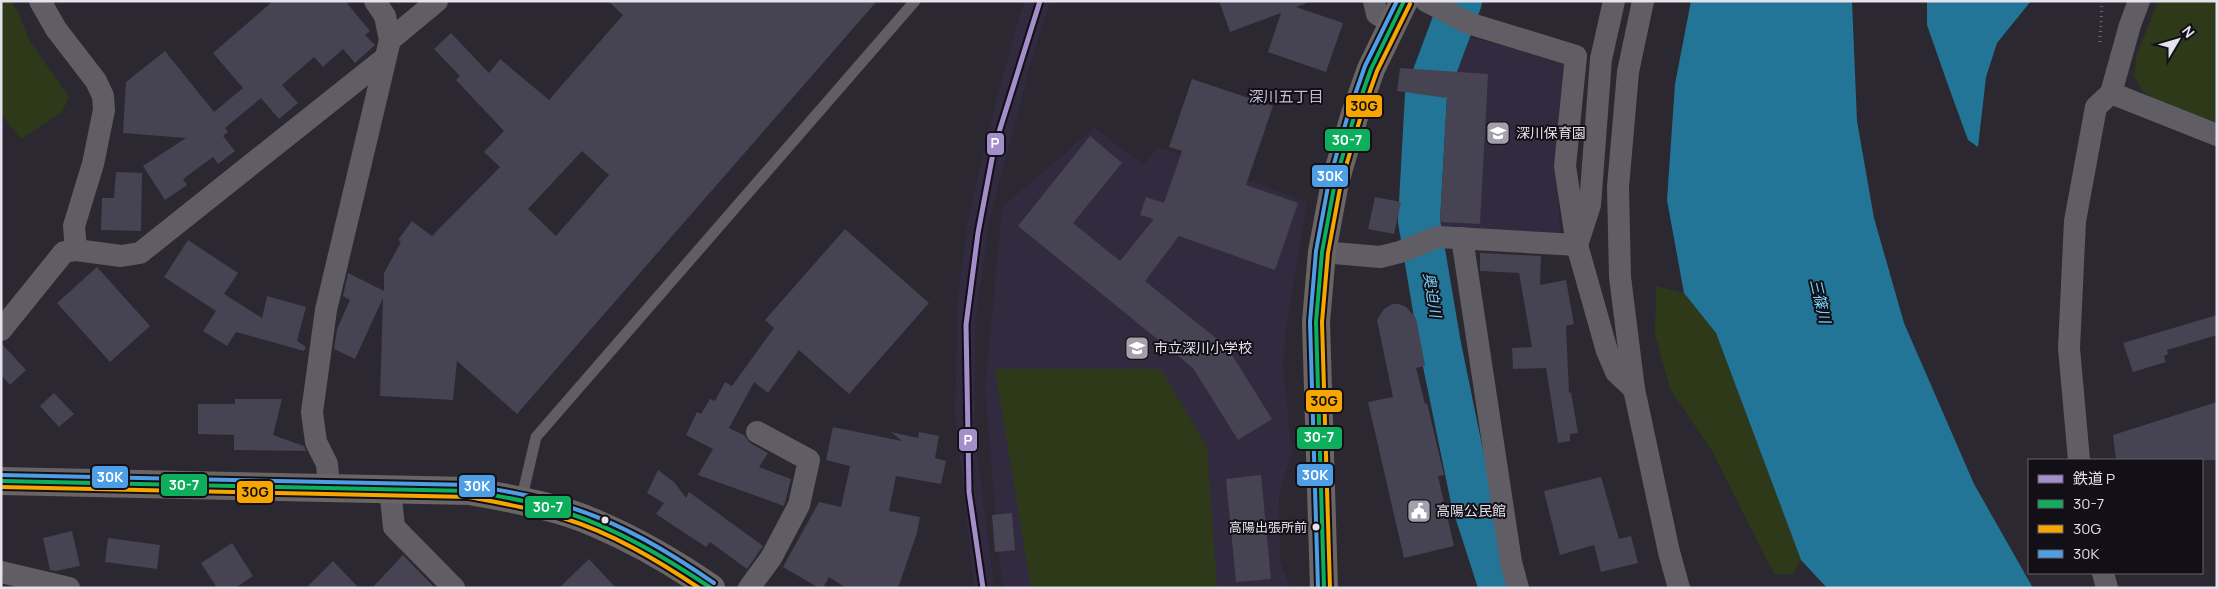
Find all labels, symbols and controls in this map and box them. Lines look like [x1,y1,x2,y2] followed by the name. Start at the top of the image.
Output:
[2153,15,2203,65] north arrow
[2178,22,2199,42] text: N
[1248,86,1324,107] district label: 深川五丁目
[1345,94,1383,118] line badge: 30G
[1350,96,1378,115] text: 30G
[1485,120,1511,146] school or university icon: 深川保育園
[1516,123,1586,142] place label: 深川保育園
[1324,128,1371,152] line badge: 30-7
[1332,130,1362,149] text: 30-7
[986,132,1005,156] line badge: P
[991,133,1000,152] text: P
[1311,164,1349,188] line badge: 30K
[1317,166,1344,185] text: 30K
[1419,271,1447,321] water label: 奥迫川
[1805,277,1836,327] water label: 三篠川
[1124,335,1150,361] school or university icon: 市立深川小学校
[1154,338,1252,357] place label: 市立深川小学校
[1305,389,1343,413] line badge: 30G
[1310,391,1338,410] text: 30G
[1296,426,1343,450] line badge: 30-7
[1304,427,1334,446] text: 30-7
[958,428,978,452] line badge: P
[964,430,973,449] text: P
[2028,459,2203,574] legend
[1296,463,1334,487] line badge: 30K
[91,465,129,489] line badge: 30K
[1302,465,1329,484] text: 30K
[97,467,124,486] text: 30K
[2073,468,2115,489] text: 鉄道 P
[160,473,208,497] line badge: 30-7
[458,474,496,498] line badge: 30K
[169,475,199,494] text: 30-7
[464,476,491,495] text: 30K
[236,480,274,504] line badge: 30G
[241,482,269,501] text: 30G
[2073,493,2104,514] text: 30-7
[524,495,572,519] line badge: 30-7
[533,497,563,516] text: 30-7
[1406,498,1432,524] public building icon: 高陽公民館
[1436,501,1506,520] place label: 高陽公民館
[600,515,610,525] unlabelled marker
[1229,518,1307,536] place label: 高陽出張所前
[2073,518,2101,539] text: 30G
[1311,522,1321,532] marker: 高陽出張所前
[2073,543,2099,564] text: 30K

